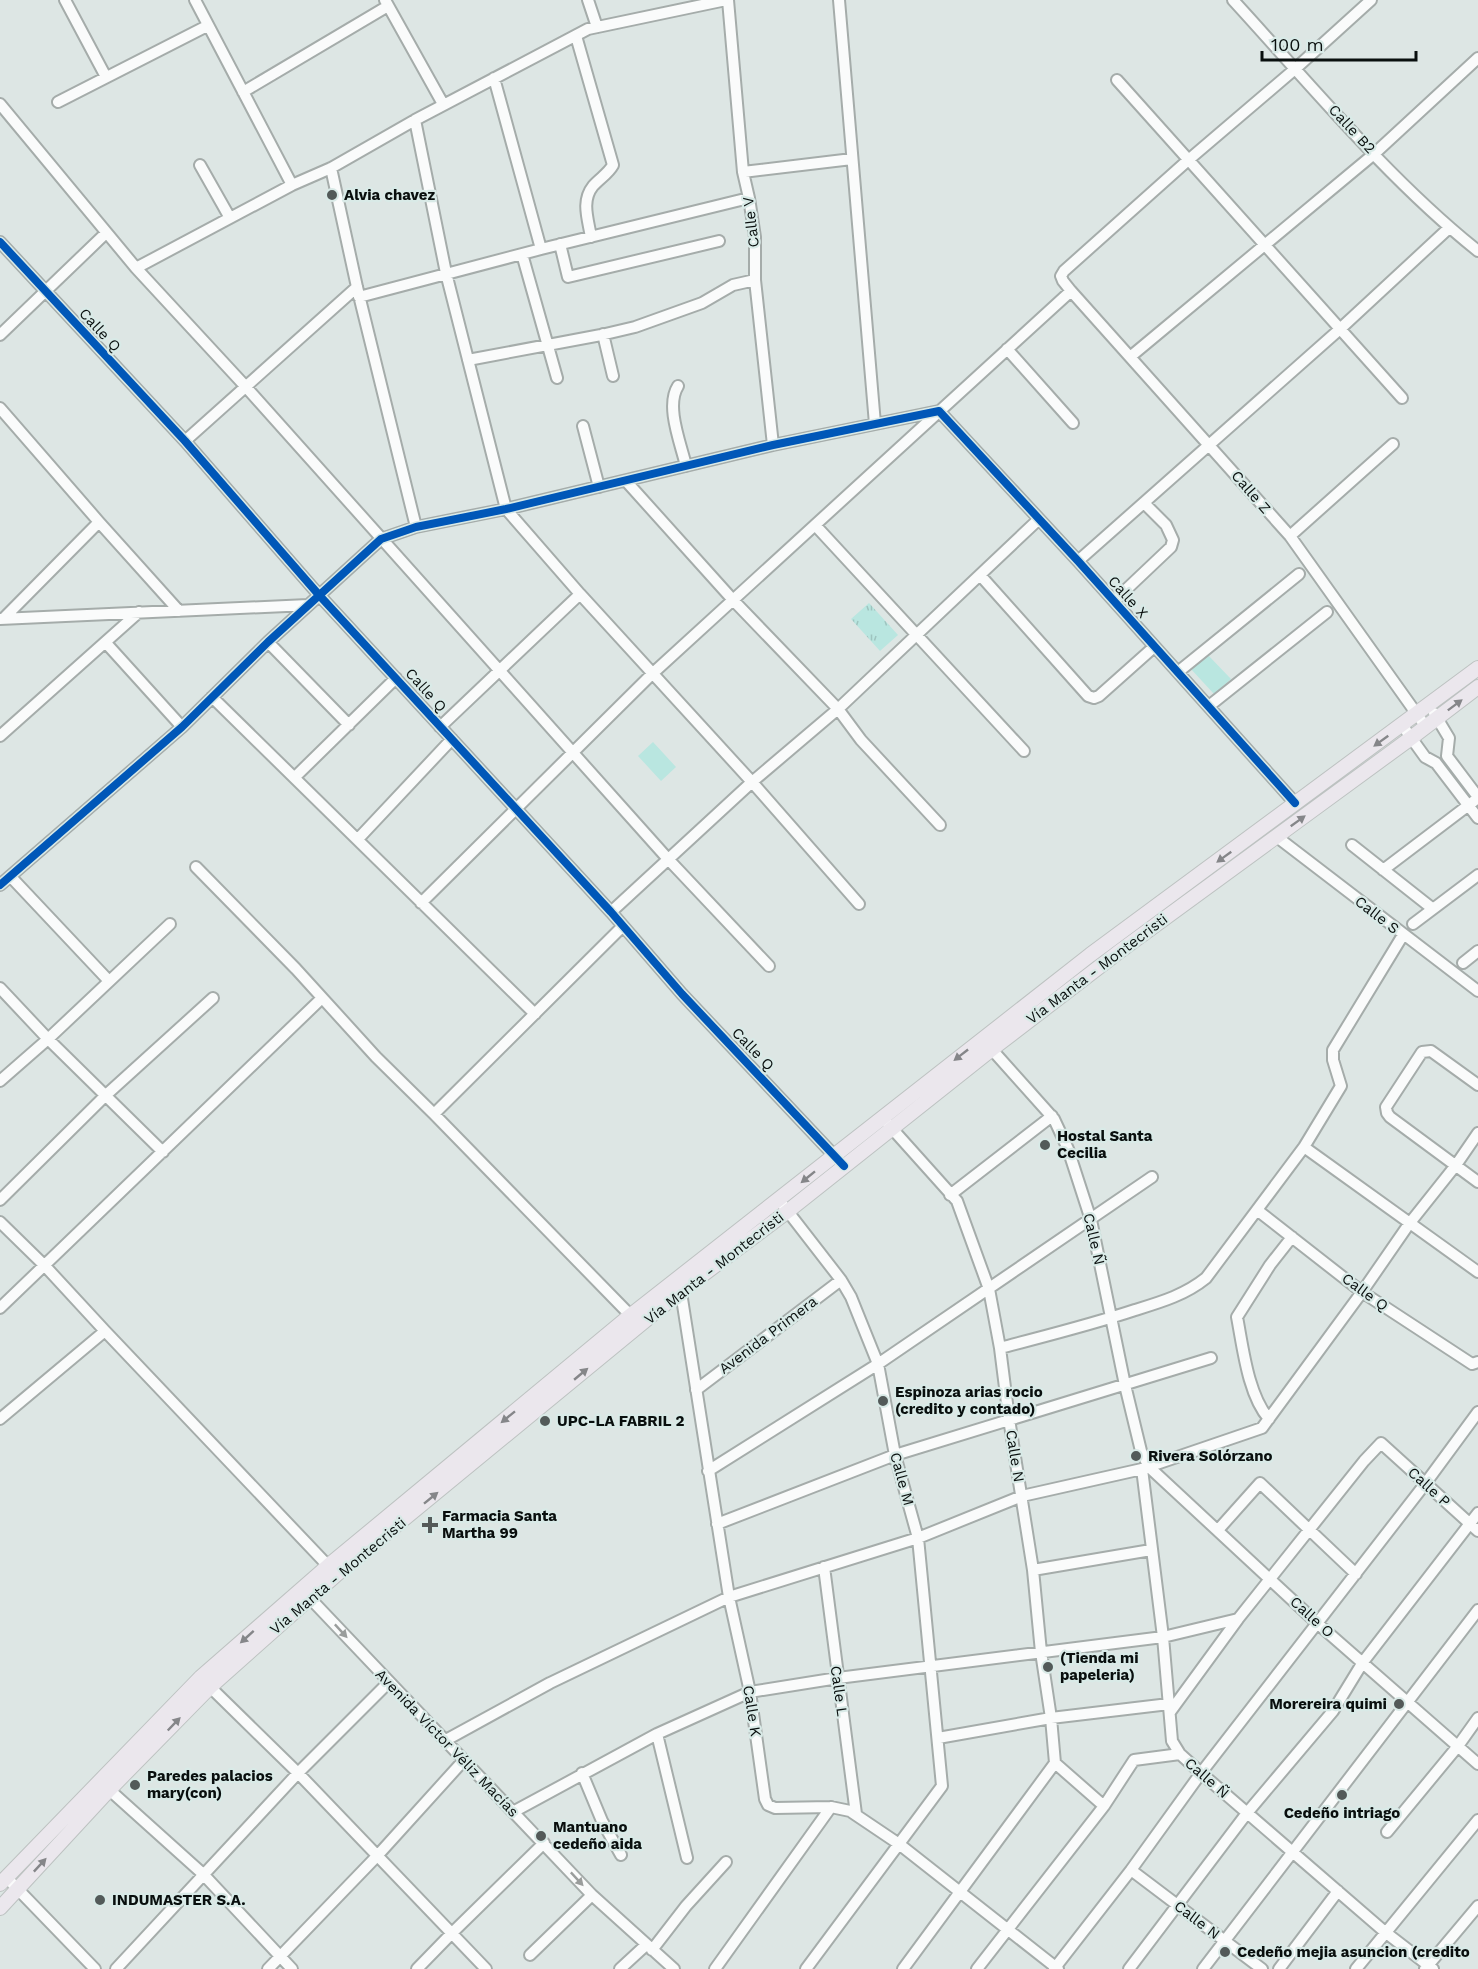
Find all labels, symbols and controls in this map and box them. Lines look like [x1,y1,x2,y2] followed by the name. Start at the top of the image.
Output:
[1262,24,1416,62] scale bar
[1271,34,1324,55] text: 100 m
[1325,101,1379,157] street label: Calle B2
[344,186,436,204] place label: Alvia chavez
[325,188,339,202] marker: Alvia chavez
[739,195,763,248] street label: Calle V
[75,304,125,356] street label: Calle Q
[1227,467,1275,517] street label: Calle Z
[1104,572,1152,622] street label: Calle X
[402,664,450,716] street label: Calle Q
[1447,698,1463,711] one-way arrow
[1373,734,1388,746] one-way arrow
[1290,815,1306,827] one-way arrow
[1216,850,1231,862] one-way arrow
[1351,892,1403,938] street label: Calle S
[1023,910,1171,1028] street label: Vía Manta - Montecristi
[728,1024,778,1074] street label: Calle Q
[953,1049,968,1061] one-way arrow
[1057,1127,1153,1162] place label: Hostal Santa Cecilia
[1038,1138,1052,1152] marker: Hostal Santa Cecilia
[800,1170,816,1183] one-way arrow
[641,1208,787,1328] street label: Vía Manta - Montecristi
[1079,1211,1109,1267] street label: Calle Ñ
[1338,1269,1392,1315] street label: Calle Q
[715,1292,821,1378] street label: Avenida Primera
[573,1368,588,1381] one-way arrow
[895,1383,1043,1418] place label: Espinoza arias rocio (credito y contado)
[876,1394,890,1408] marker: Espinoza arias rocio (credito y contado)
[501,1410,516,1423] one-way arrow
[557,1412,684,1430] place label: UPC-LA FABRIL 2
[538,1414,552,1428] marker: UPC-LA FABRIL 2
[1002,1429,1028,1483] street label: Calle N
[1148,1447,1273,1465] place label: Rivera Solórzano
[1129,1449,1143,1463] marker: Rivera Solórzano
[886,1450,918,1508] street label: Calle M
[1404,1463,1454,1511] street label: Calle P
[423,1492,438,1505] one-way arrow
[442,1507,557,1542] place label: Farmacia Santa Martha 99
[266,1514,410,1638] street label: Vía Manta - Montecristi
[423,1518,437,1532] marker: Farmacia Santa Martha 99
[1286,1593,1338,1641] street label: Calle O
[334,1623,348,1637] one-way arrow
[239,1630,254,1644] one-way arrow
[1060,1649,1139,1684] place label: (Tienda mi papeleria)
[1041,1660,1055,1674] marker: (Tienda mi papeleria)
[372,1665,522,1821] street label: Avenida Víctor Véliz Macías
[827,1665,851,1717] street label: Calle L
[739,1684,765,1738] street label: Calle K
[1269,1695,1387,1713] place label: Morereira quimi
[1392,1697,1406,1711] marker: Morereira quimi
[167,1717,181,1731] one-way arrow
[1181,1754,1233,1802] street label: Calle Ñ
[147,1767,273,1802] place label: Paredes palacios mary(con)
[128,1778,142,1792] marker: Paredes palacios mary(con)
[1335,1788,1349,1802] marker: Cedeño intriago
[1284,1804,1400,1822] place label: Cedeño intriago
[553,1818,642,1853] place label: Mantuano cedeño aida
[534,1829,548,1843] marker: Mantuano cedeño aida
[33,1858,46,1873] one-way arrow
[570,1871,584,1886] one-way arrow
[112,1891,246,1909] place label: INDUMASTER S.A.
[93,1893,107,1907] marker: INDUMASTER S.A.
[1171,1897,1223,1943] street label: Calle N
[1237,1943,1470,1961] place label: Cedeño mejia asuncion (credito
[1218,1945,1232,1959] marker: Cedeño mejia asuncion (credito

